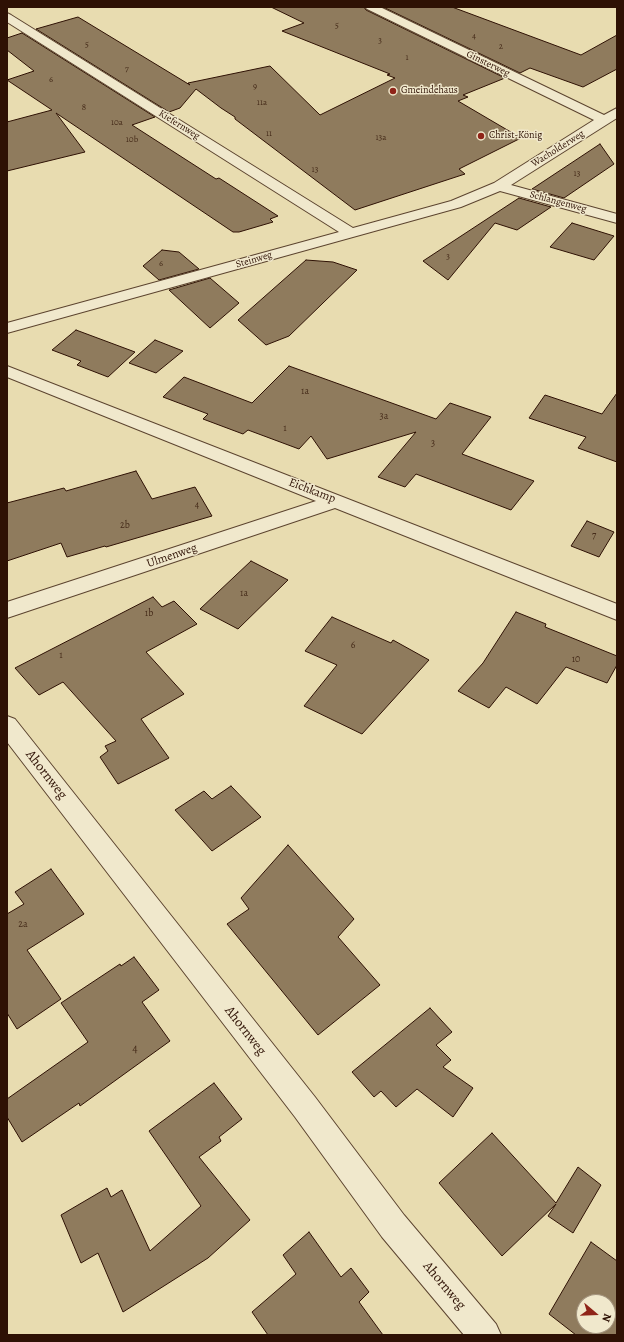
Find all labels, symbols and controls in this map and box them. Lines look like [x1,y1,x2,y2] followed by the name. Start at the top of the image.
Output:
[335,21,339,31] house number: 5
[472,31,476,41] house number: 4
[378,36,382,46] house number: 3
[85,40,89,50] house number: 5
[499,42,503,52] house number: 2
[464,48,512,80] street label: Ginsterweg
[405,53,409,63] house number: 1
[125,64,129,74] house number: 7
[49,75,53,85] house number: 6
[253,82,257,92] house number: 9
[401,85,458,97] place label: Gmeindehaus
[388,86,398,96] marker: Gmeindehaus
[257,98,267,108] house number: 11a
[82,103,86,113] house number: 8
[156,108,202,142] street label: Kiefernweg
[111,118,123,128] house number: 10a
[529,128,587,170] street label: Wacholderweg
[266,129,272,139] house number: 11
[489,130,542,142] place label: Christ-König
[476,131,486,141] marker: Christ-König
[375,133,387,143] house number: 13a
[126,135,138,145] house number: 10b
[312,165,318,175] house number: 13
[574,169,580,179] house number: 13
[528,189,588,215] street label: Schlangenweg
[234,249,274,271] street label: Steinweg
[446,252,450,262] house number: 3
[159,259,163,269] house number: 6
[301,386,309,398] house number: 1a
[380,411,388,423] house number: 3a
[283,423,287,435] house number: 1
[431,438,435,450] house number: 3
[286,475,338,507] street label: Eichkamp
[195,500,199,512] house number: 4
[120,520,130,532] house number: 2b
[592,530,596,542] house number: 7
[145,541,199,571] street label: Ulmenweg
[240,588,248,600] house number: 1a
[145,608,153,620] house number: 1b
[351,640,355,652] house number: 6
[59,650,63,662] house number: 1
[572,654,580,666] house number: 10
[22,747,70,803] street label: Ahornweg
[18,919,28,931] house number: 2a
[221,1003,269,1059] street label: Ahornweg
[132,1042,138,1056] house number: 4
[419,1258,469,1314] street label: Ahornweg
[576,1294,616,1334] north arrow
[598,1312,615,1324] text: N

